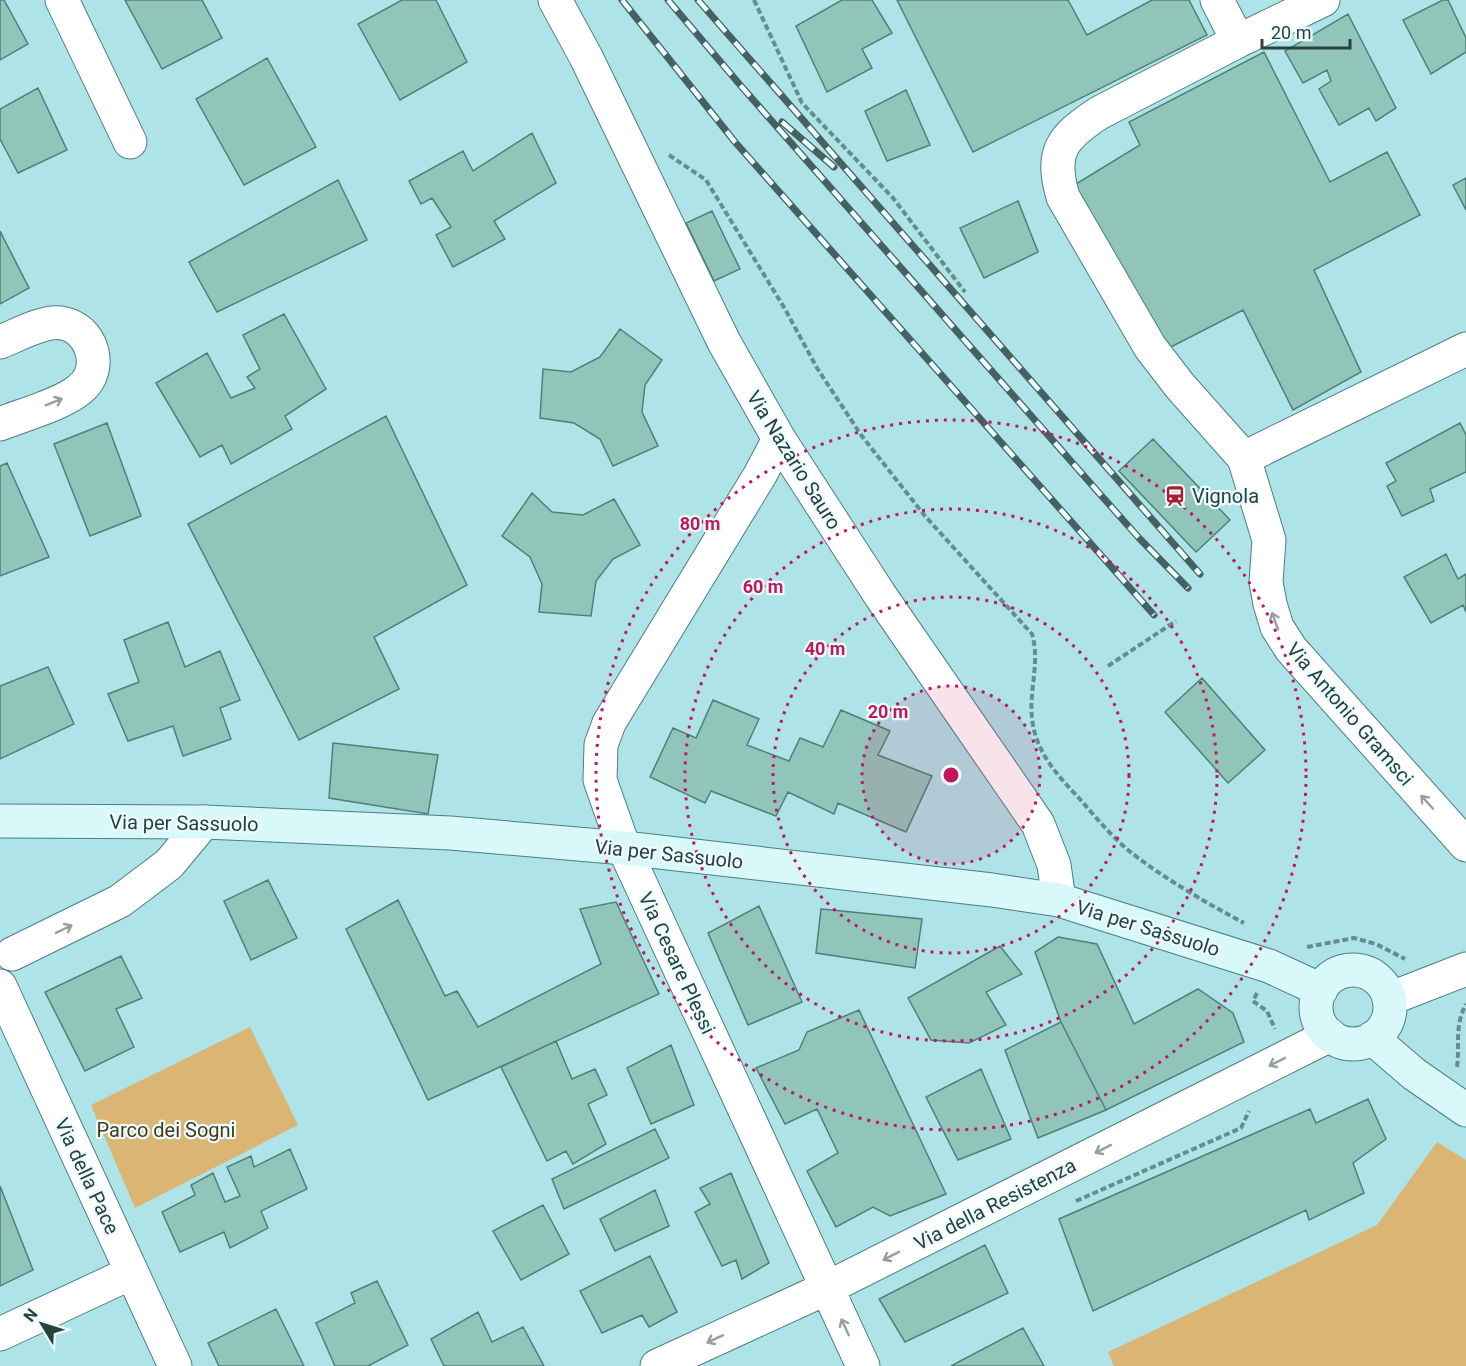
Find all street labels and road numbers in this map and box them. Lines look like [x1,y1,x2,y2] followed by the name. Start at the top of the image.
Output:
[742,386,846,534] street label: Via Nazario Sauro
[1281,638,1419,790] street label: Via Antonio Gramsci
[109,810,259,836] street label: Via per Sassuolo
[594,834,744,874] street label: Via per Sassuolo
[634,888,720,1038] street label: Via Cesare Plessi
[1073,895,1223,961] street label: Via per Sassuolo
[50,1114,124,1238] street label: Via della Pace
[910,1153,1080,1255] street label: Via della Resistenza

